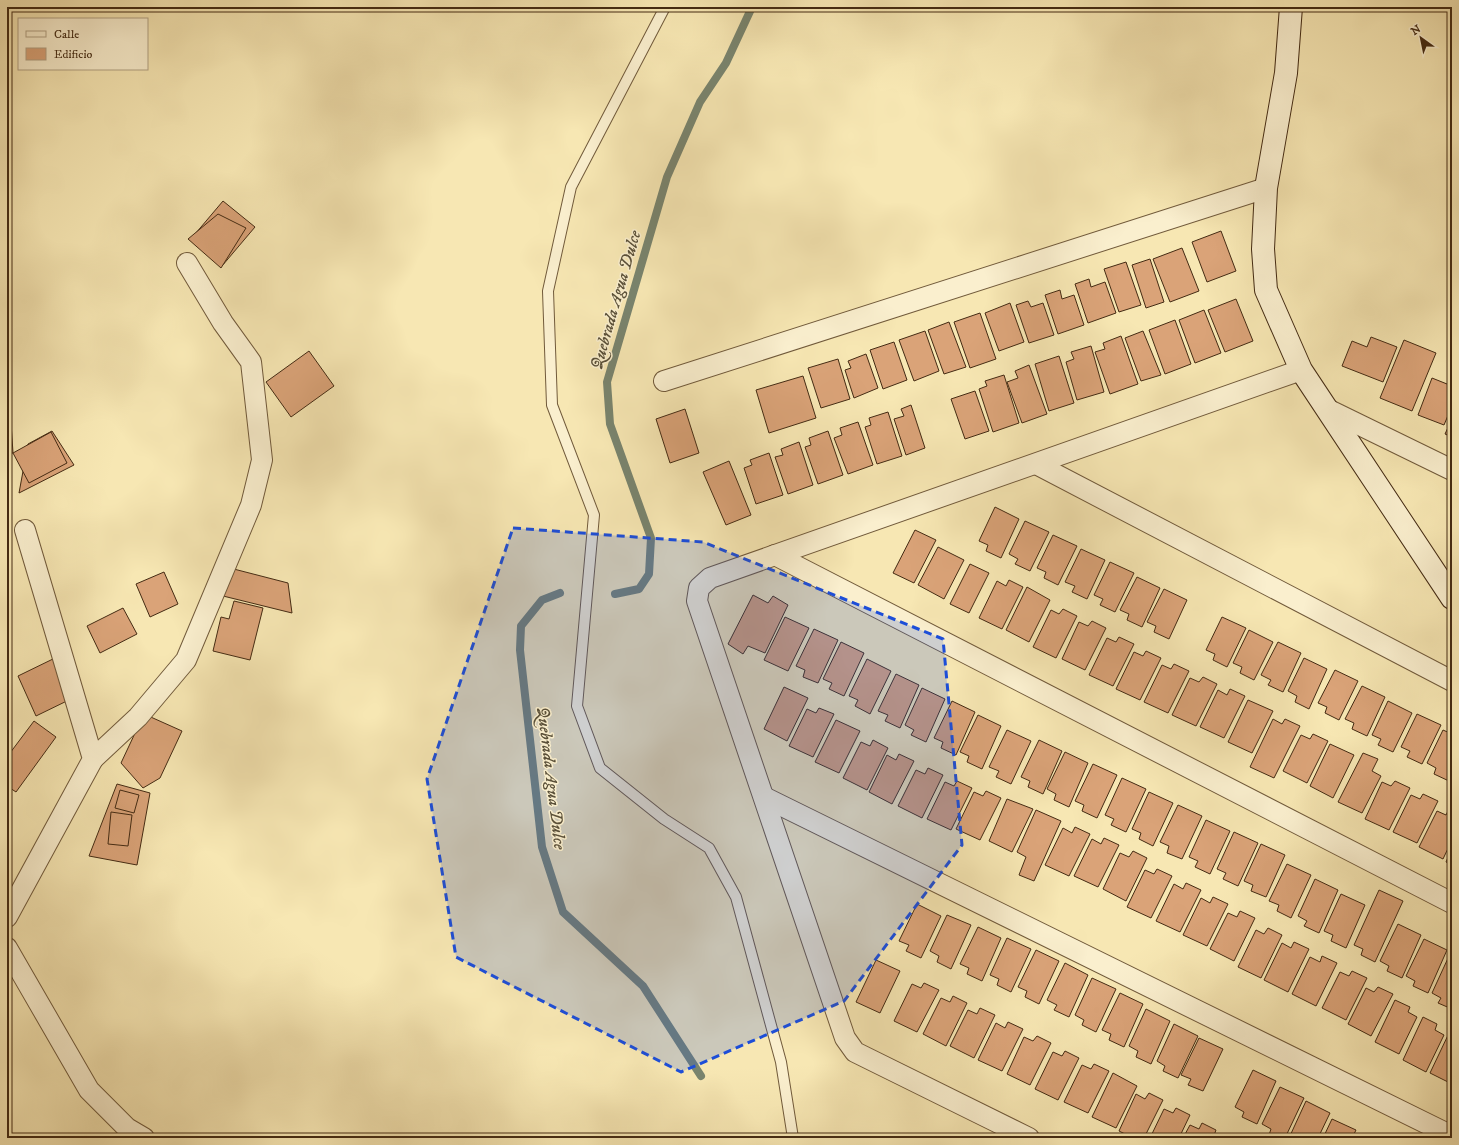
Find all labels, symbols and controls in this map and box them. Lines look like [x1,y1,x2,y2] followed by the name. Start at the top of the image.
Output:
[18,18,148,70] legend
[1401,18,1441,58] north arrow
[1408,22,1424,39] text: N
[54,27,79,42] text: Calle
[54,47,93,62] text: Edificio
[586,227,647,372] water label: Quebrada Agua Dulce
[531,705,571,852] water label: Quebrada Agua Dulce

